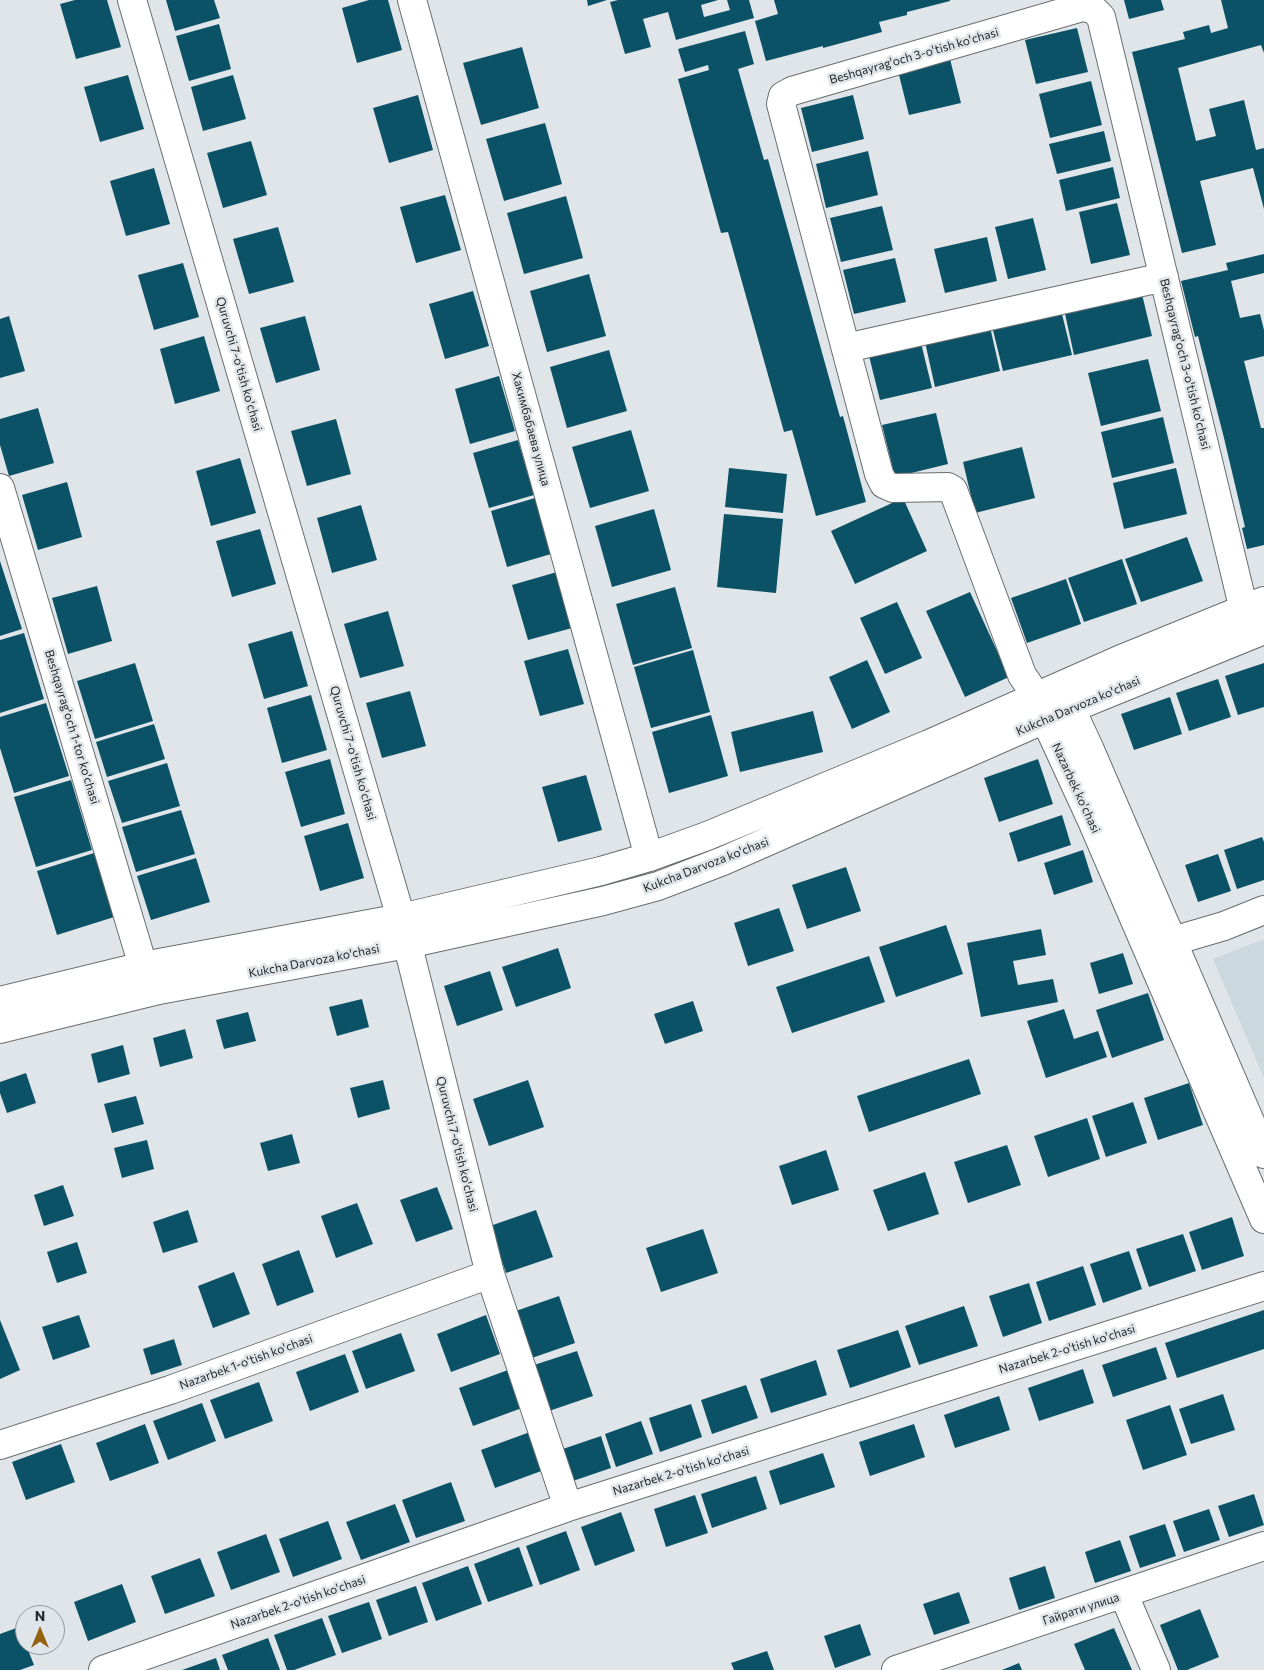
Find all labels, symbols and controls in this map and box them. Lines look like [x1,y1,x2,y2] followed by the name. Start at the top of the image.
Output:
[828,25,1000,87] street label: Beshqayrag'och 3-o'tish ko'chasi
[1157,277,1213,451] street label: Beshqayrag'och 3-o'tish ko'chasi
[213,295,265,433] street label: Quruvchi 7-o'tish ko'chasi
[509,371,553,487] street label: Хакимбабаева улица
[42,648,102,806] street label: Beshqayrag'och 1-tor ko'chasi
[1014,673,1142,739] street label: Kukcha Darvoza ko'chasi
[327,684,379,822] street label: Quruvchi 7-o'tish ko'chasi
[1049,741,1103,835] street label: Nazarbek ko'chasi
[641,834,771,896] street label: Kukcha Darvoza ko'chasi
[247,941,381,981] street label: Kukcha Darvoza ko'chasi
[433,1075,481,1213] street label: Quruvchi 7-o'tish ko'chasi
[997,1321,1137,1377] street label: Nazarbek 2-o'tish ko'chasi
[178,1331,314,1393] street label: Nazarbek 1-o'tish ko'chasi
[611,1443,751,1499] street label: Nazarbek 2-o'tish ko'chasi
[229,1572,367,1632] street label: Nazarbek 2-o'tish ko'chasi
[1041,1590,1121,1628] street label: Гайрати улица
[15,1605,65,1655] north arrow
[35,1607,45,1624] text: N

